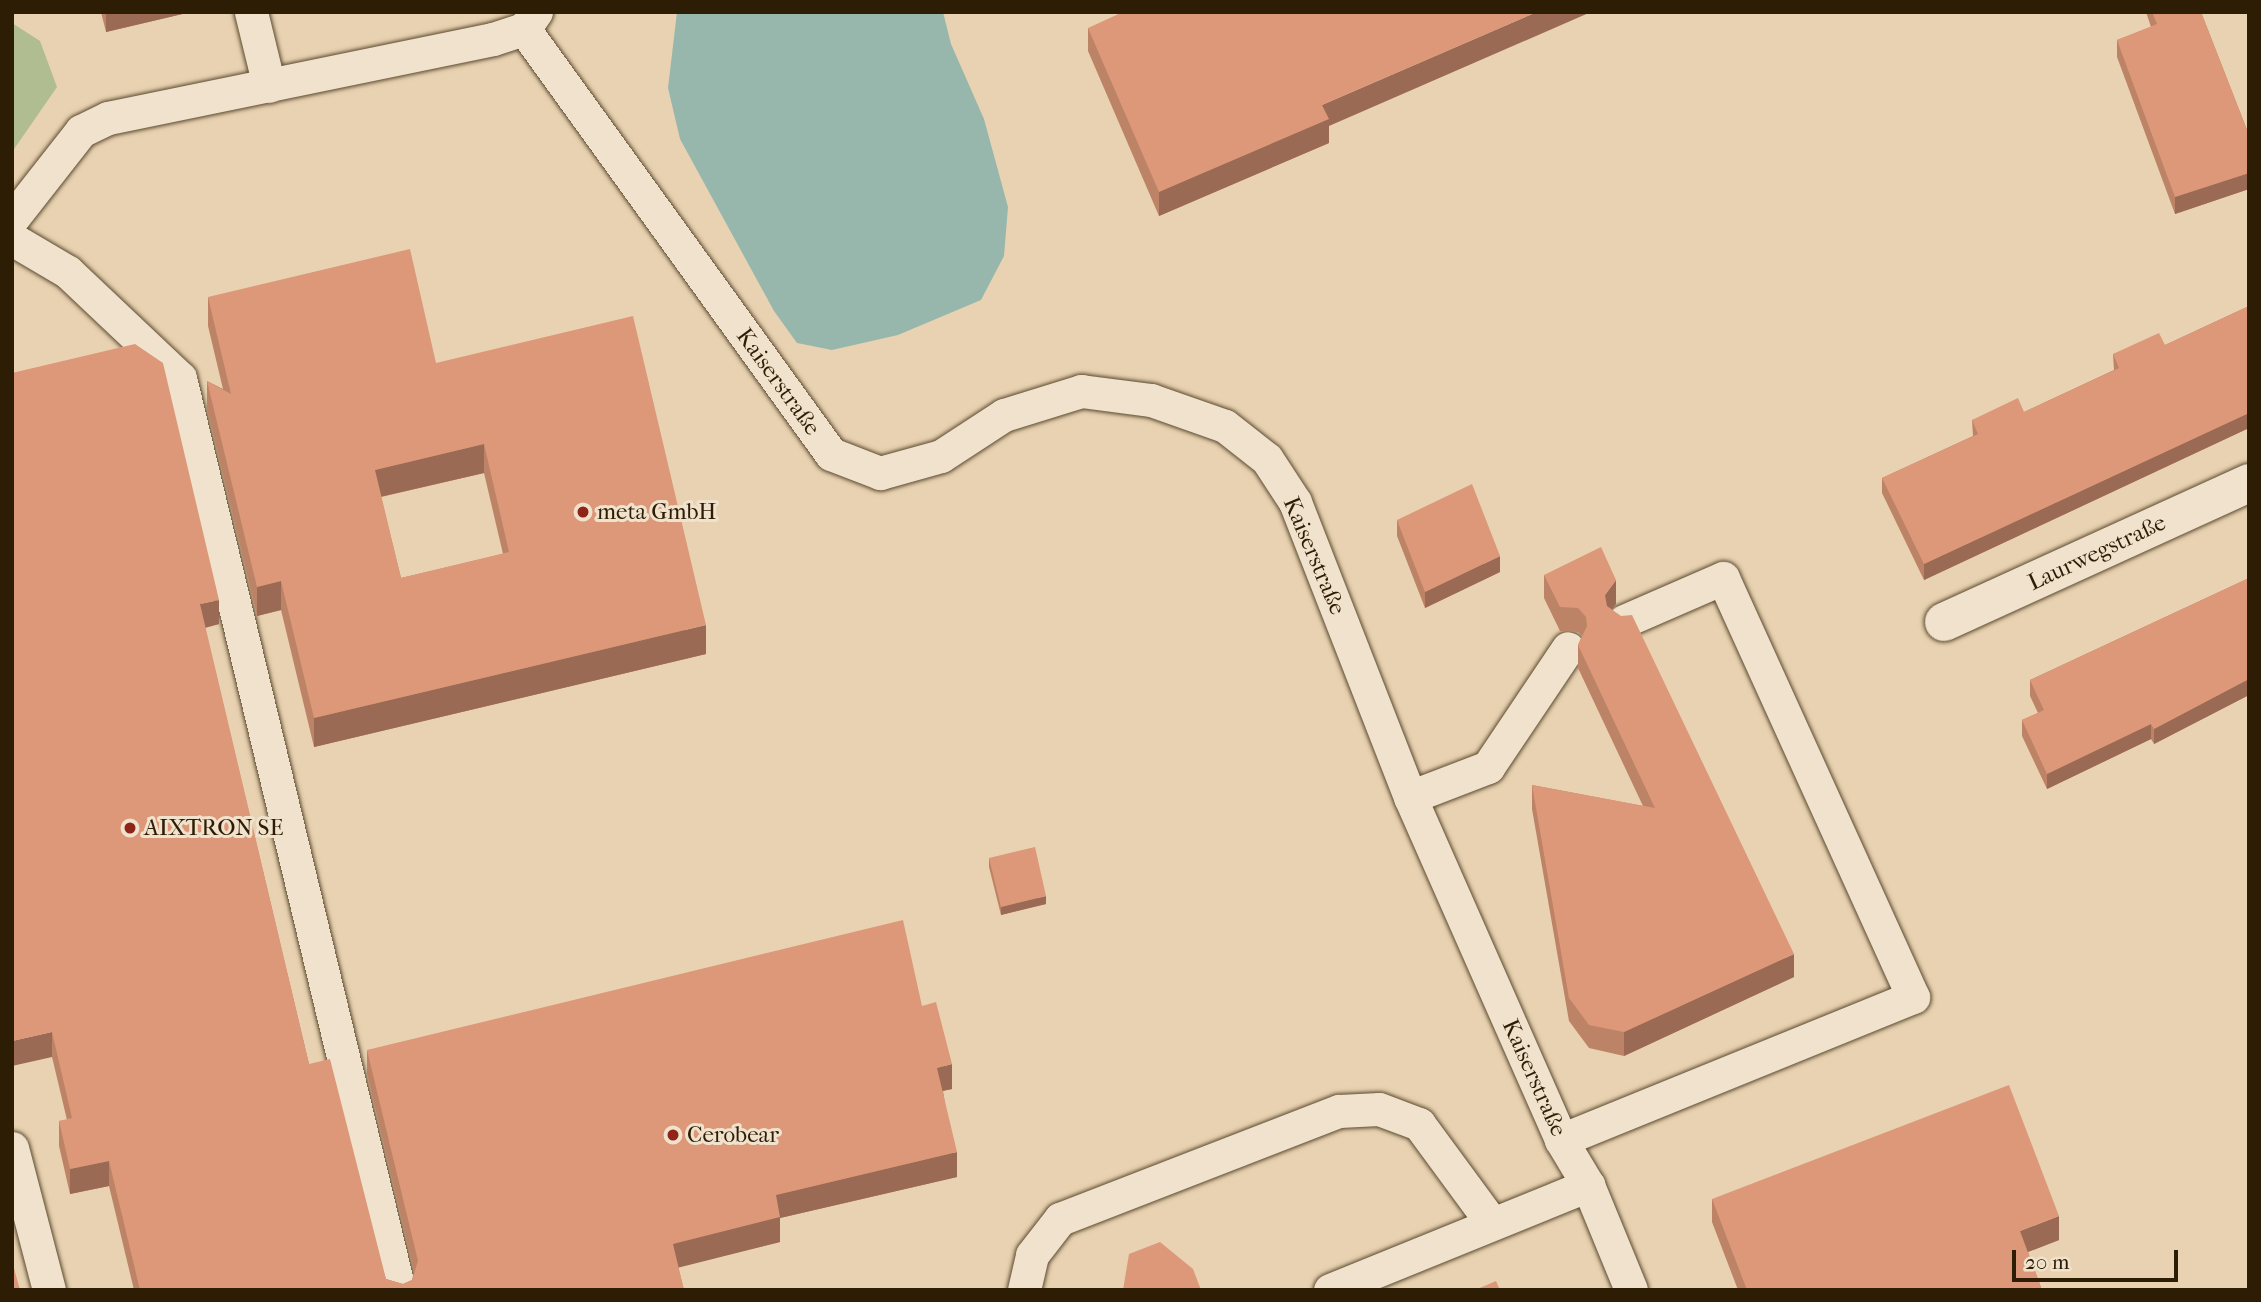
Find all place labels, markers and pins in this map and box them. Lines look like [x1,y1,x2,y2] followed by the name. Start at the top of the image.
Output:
[597,498,716,526] place label: meta GmbH
[575,504,591,520] marker: meta GmbH
[144,814,284,842] place label: AIXTRON SE
[122,820,138,836] marker: AIXTRON SE
[687,1121,779,1149] place label: Cerobear
[665,1127,681,1143] marker: Cerobear

